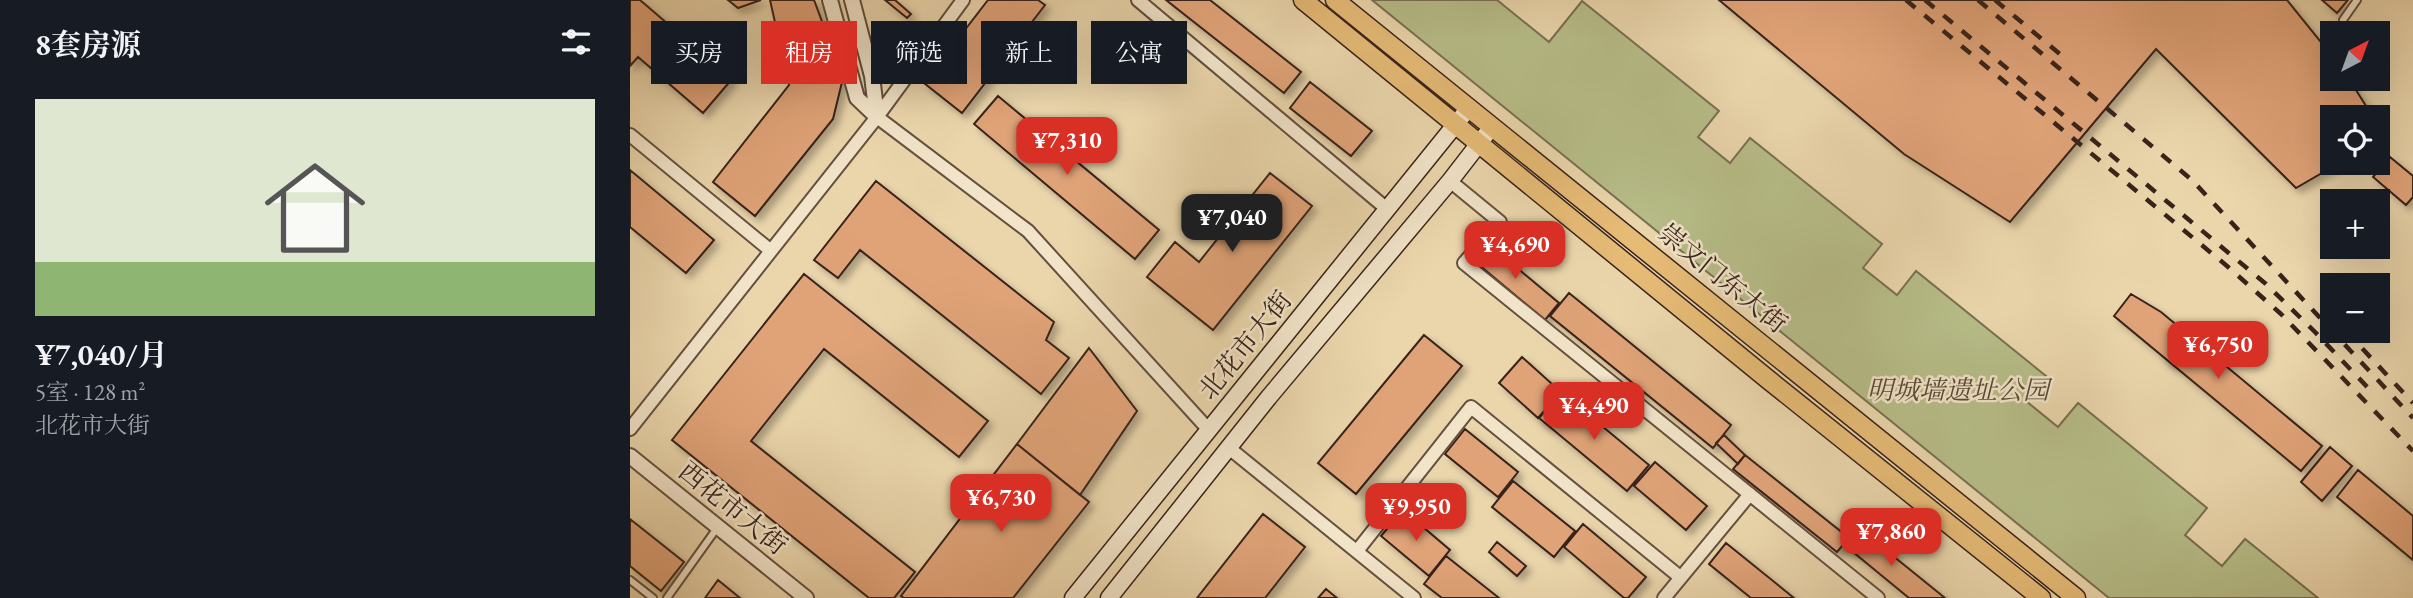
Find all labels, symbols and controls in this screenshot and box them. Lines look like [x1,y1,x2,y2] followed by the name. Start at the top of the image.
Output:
[651,21,747,84] chip: 买房
[761,21,857,84] chip: 租房
[871,21,967,84] chip: 筛选
[981,21,1077,84] chip: 新上
[1091,21,1187,84] chip: 公寓
[2320,21,2390,91] north arrow
[2320,21,2390,343] map controls
[557,23,595,61] icon: filters
[35,25,141,64] text: 8套房源
[2320,105,2390,175] button: locate
[1010,118,1124,177] pin: ¥7,310
[1032,125,1102,155] text: ¥7,310
[252,145,378,271] icon: home
[2320,189,2390,259] button: +
[1175,194,1289,254] pin: ¥7,040
[1197,202,1267,232] text: ¥7,040
[1652,216,1794,340] street label: 崇文门东大街
[1458,222,1572,281] pin: ¥4,690
[1480,229,1550,259] text: ¥4,690
[2320,273,2390,343] button: −
[1191,284,1299,406] street label: 北花市大街
[2161,322,2275,381] pin: ¥6,750
[2183,329,2253,359] text: ¥6,750
[35,335,168,374] text: ¥7,040/月
[1867,373,2053,407] park label: 明城墙遗址公园
[35,377,145,407] text: 5室 · 128 m²
[1537,382,1651,442] pin: ¥4,490
[1559,390,1629,420] text: ¥4,490
[35,410,150,440] text: 北花市大街
[672,454,794,562] street label: 西花市大街
[944,475,1058,534] pin: ¥6,730
[966,482,1036,512] text: ¥6,730
[1359,484,1473,543] pin: ¥9,950
[1381,491,1451,521] text: ¥9,950
[1834,508,1948,568] pin: ¥7,860
[1856,516,1926,546] text: ¥7,860

